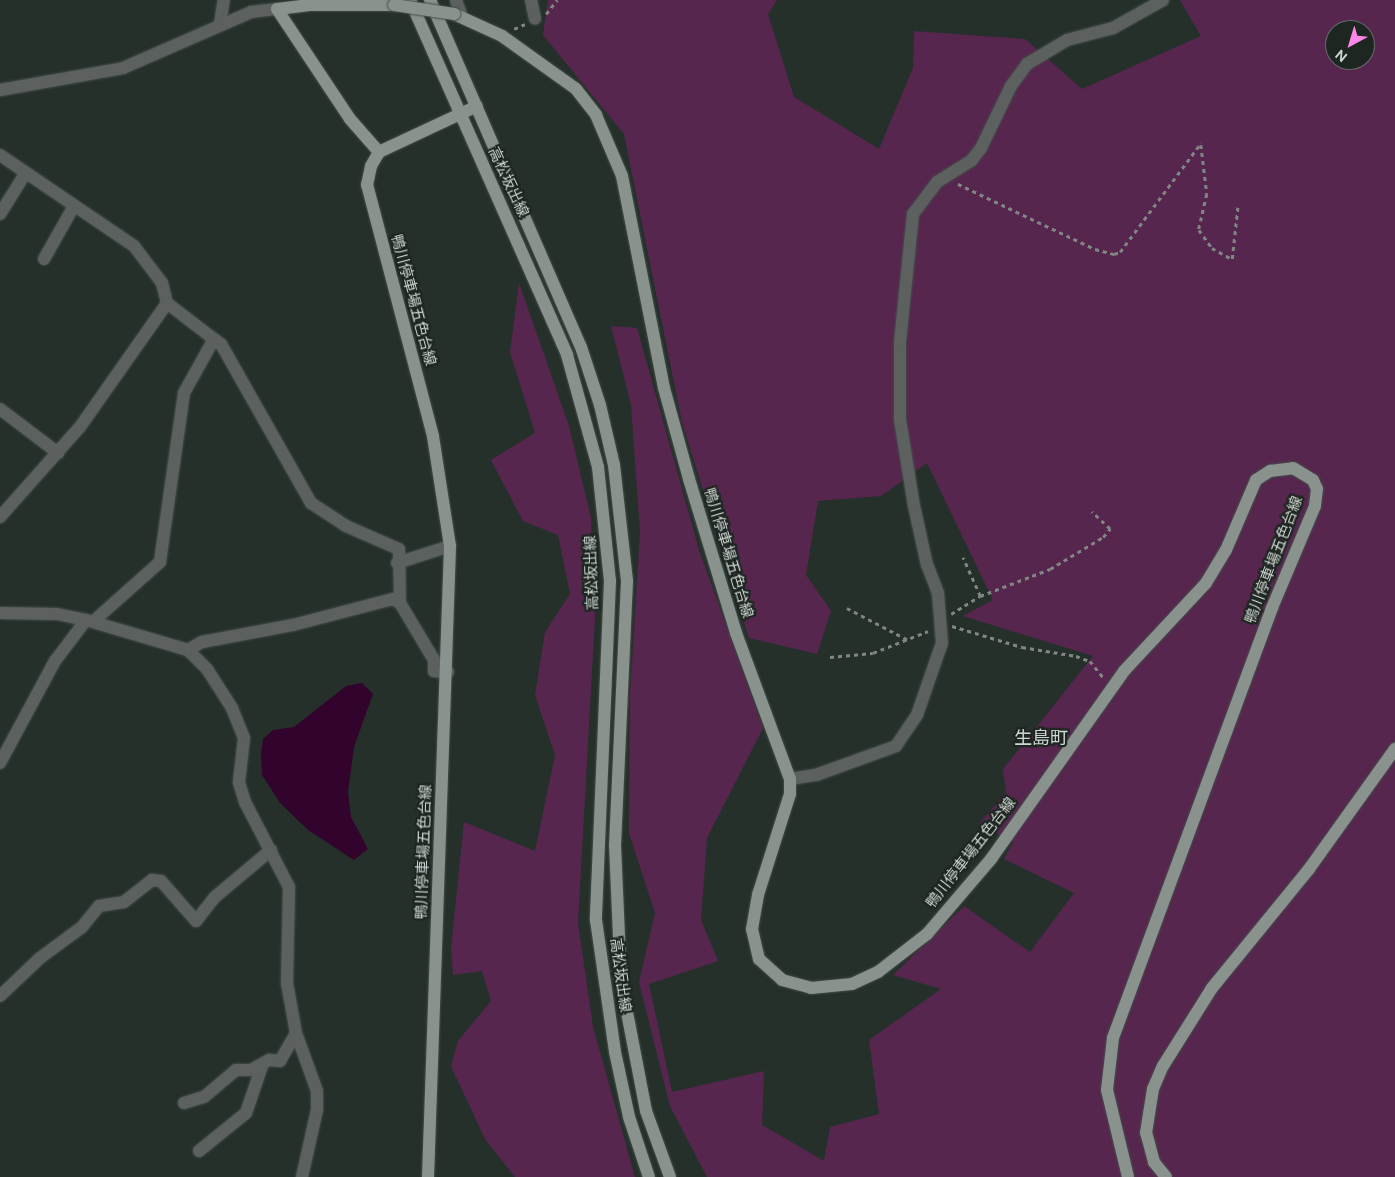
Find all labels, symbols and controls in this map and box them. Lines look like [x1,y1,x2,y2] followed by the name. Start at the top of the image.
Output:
[1325,20,1375,70] north arrow
[1332,46,1351,66] text: N
[484,144,532,220] street label: 高松坂出線
[387,232,439,368] street label: 鴨川停車場五色台線
[700,486,756,620] street label: 鴨川停車場五色台線
[1241,494,1307,626] street label: 鴨川停車場五色台線
[582,535,602,611] street label: 高松坂出線
[1014,727,1068,749] district label: 生島町
[413,784,435,920] street label: 鴨川停車場五色台線
[922,794,1020,912] street label: 鴨川停車場五色台線
[606,937,634,1013] street label: 高松坂出線

